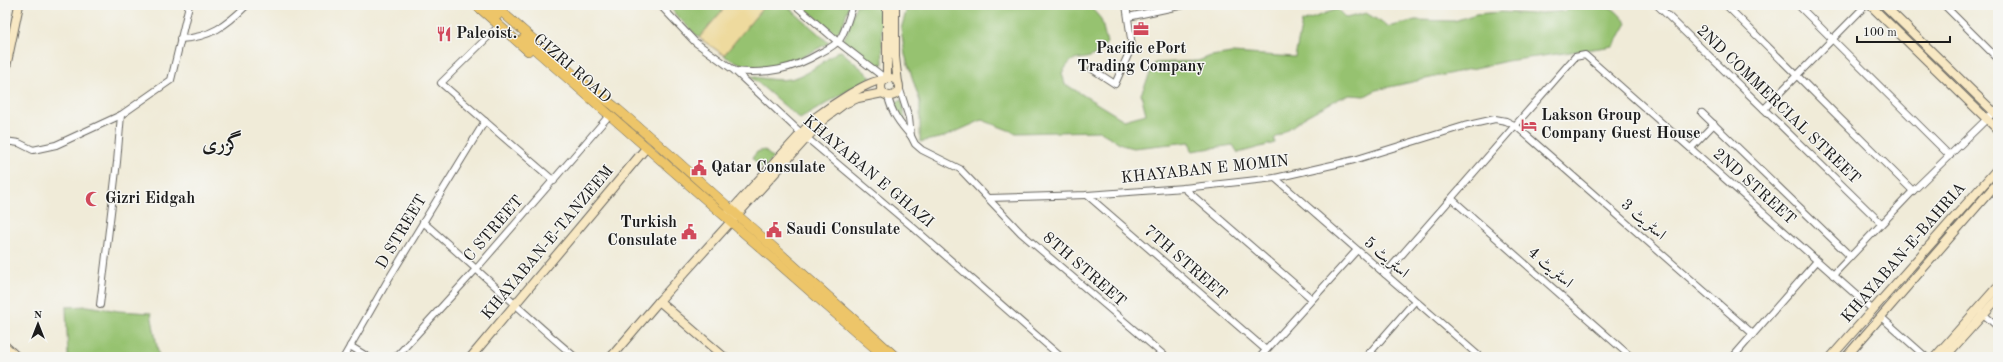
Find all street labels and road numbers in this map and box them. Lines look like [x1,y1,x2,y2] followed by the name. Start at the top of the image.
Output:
[1693,23,1863,187] street label: 2ND COMMERCIAL STREET
[530,31,614,107] street label: GIZRI ROAD
[800,113,936,231] street label: KHAYABAN E GHAZI
[1710,146,1798,228] street label: 2ND STREET
[1120,153,1290,187] street label: KHAYABAN E MOMIN
[479,163,617,323] street label: KHAYABAN-E-TANZEEM
[1839,180,1969,326] street label: KHAYABAN-E-BAHRIA
[374,192,430,272] street label: D STREET
[461,193,527,265] street label: C STREET
[1617,196,1668,244] street label: اسٹریٹ 3
[1140,223,1230,303] street label: 7TH STREET
[1039,230,1129,310] street label: 8TH STREET
[1360,234,1411,282] street label: اسٹریٹ 5
[1524,244,1575,292] street label: اسٹریٹ 4

